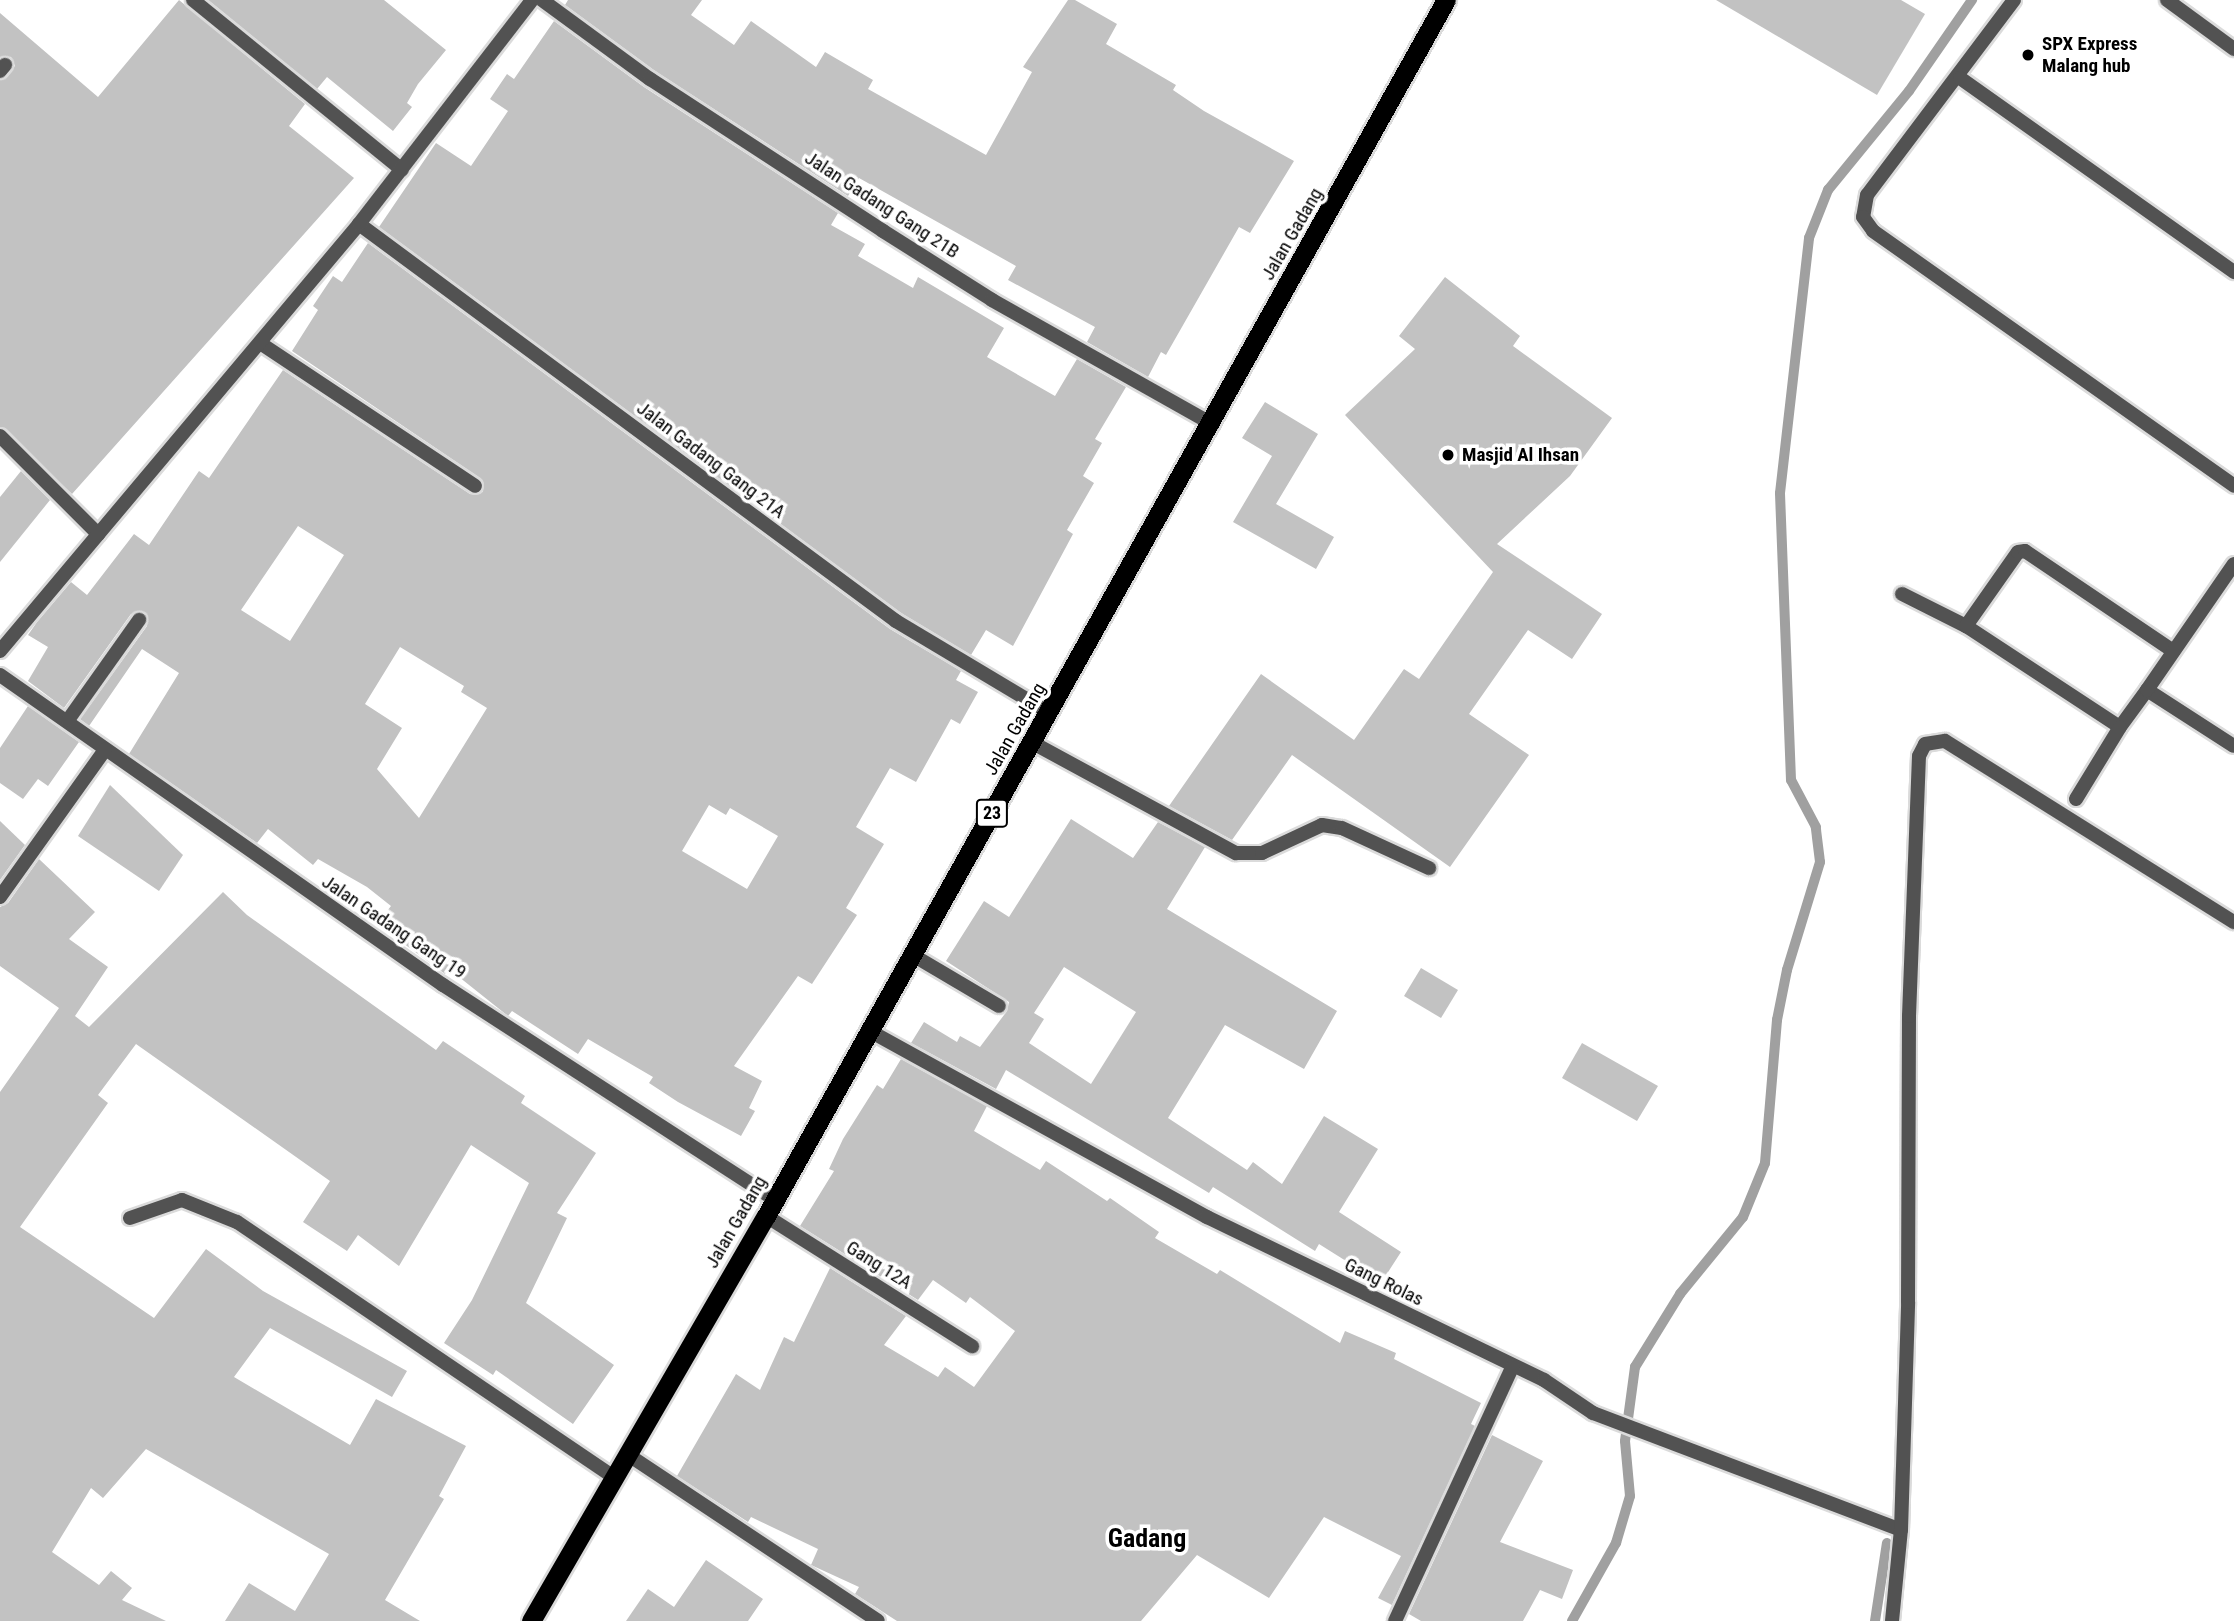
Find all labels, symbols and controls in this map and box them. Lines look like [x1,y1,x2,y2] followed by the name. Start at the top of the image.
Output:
[2042,33,2137,77] place label: SPX Express Malang hub
[2020,47,2036,63] marker: SPX Express Malang hub
[801,147,963,263] street label: Jalan Gadang Gang 21B
[1256,184,1328,284] street label: Jalan Gadang
[632,397,790,523] street label: Jalan Gadang Gang 21A
[1462,444,1579,466] place label: Masjid Al Ihsan
[1440,447,1456,463] marker: Masjid Al Ihsan
[979,679,1051,779] street label: Jalan Gadang
[974,798,1010,828] road number: 23
[318,870,470,984] street label: Jalan Gadang Gang 19
[700,1172,772,1272] street label: Jalan Gadang
[842,1236,916,1294] street label: Gang 12A
[1341,1253,1427,1311] street label: Gang Rolas
[1108,1523,1186,1555] district label: Gadang

